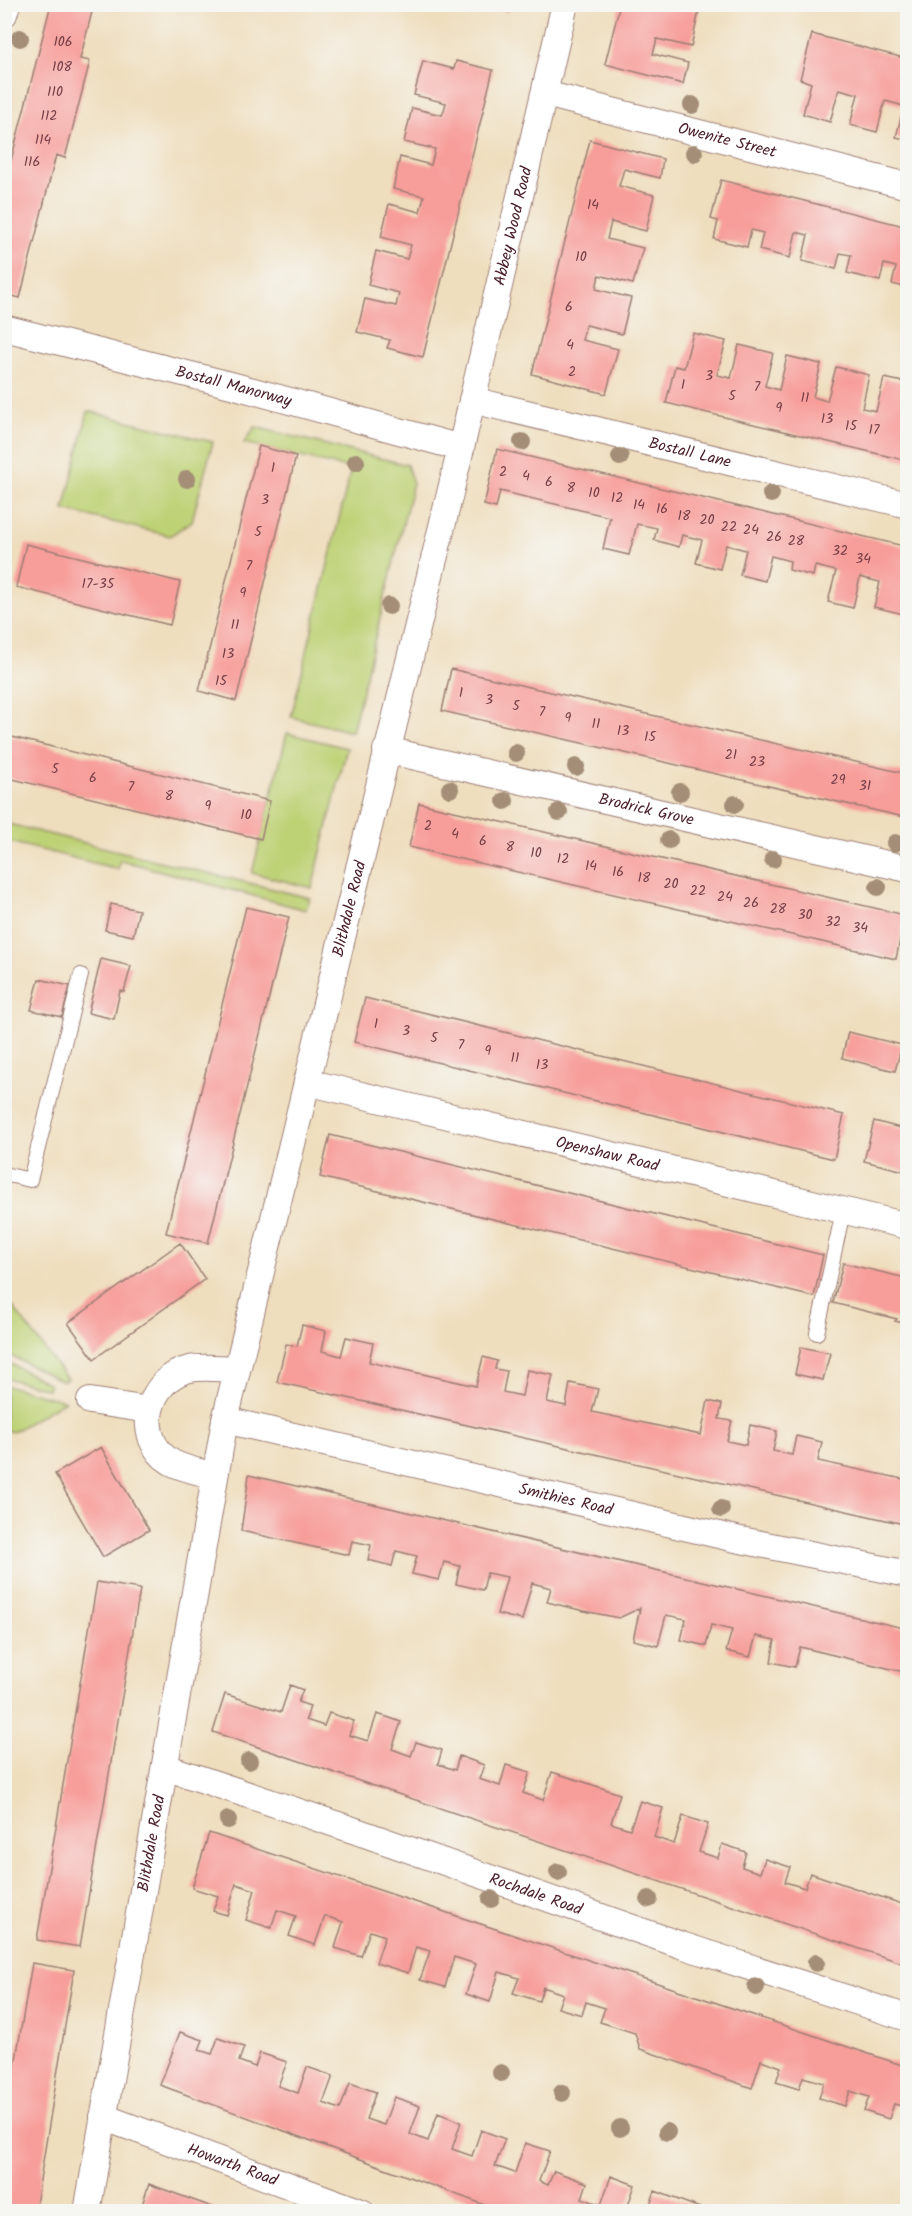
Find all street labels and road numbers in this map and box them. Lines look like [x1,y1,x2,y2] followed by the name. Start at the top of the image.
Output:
[675,116,780,165] street label: Owenite Street
[487,163,539,288] street label: Abbey Wood Road
[173,359,295,414] street label: Bostall Manorway
[646,430,734,474] street label: Bostall Lane
[596,786,696,832] street label: Brodrick Grove
[325,857,373,959] street label: Blithdale Road
[553,1130,663,1179] street label: Openshaw Road
[516,1476,617,1523] street label: Smithies Road
[130,1792,172,1894] street label: Blithdale Road
[486,1866,587,1922] street label: Rochdale Road
[184,2137,282,2193] street label: Howarth Road

